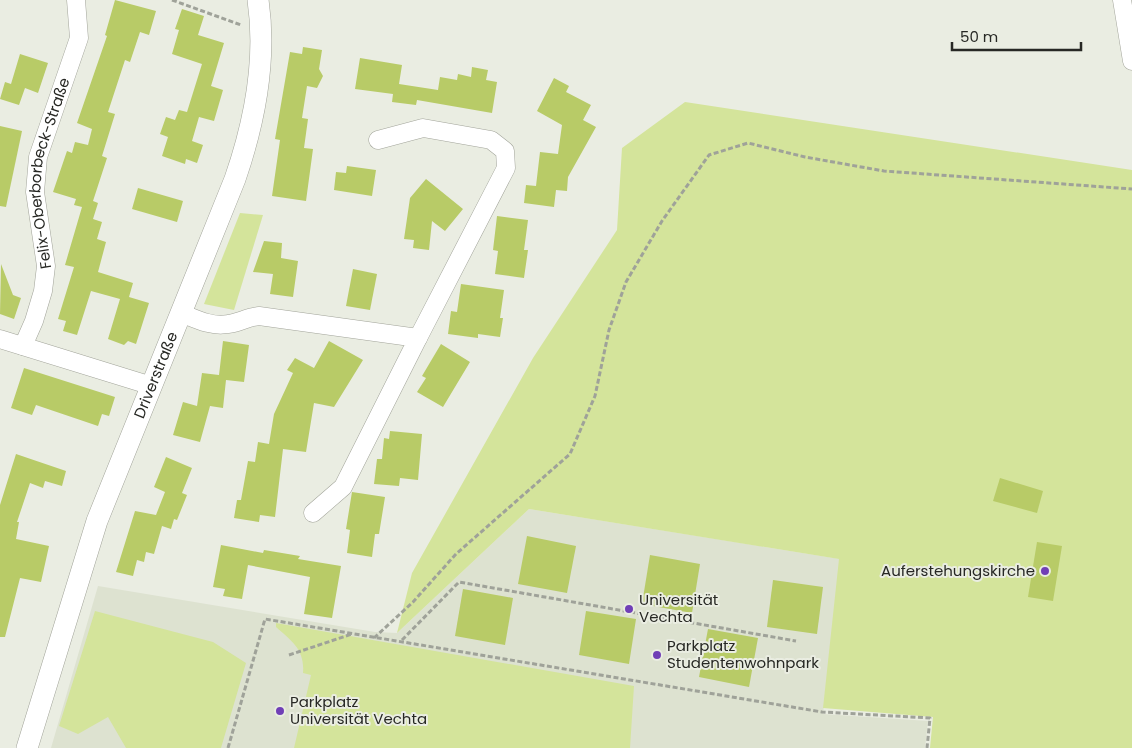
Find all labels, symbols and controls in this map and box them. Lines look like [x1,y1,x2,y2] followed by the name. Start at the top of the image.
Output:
[952,20,1081,52] scale bar
[960,26,998,47] text: 50 m
[24,75,75,270] street label: Felix-Oberborbeck-Straße
[129,328,182,421] street label: Driverstraße
[881,560,1035,581] place label: Auferstehungskirche
[1039,565,1051,577] marker: Auferstehungskirche
[639,589,718,627] place label: Universität Vechta
[623,603,635,615] marker: Universität Vechta
[667,635,819,673] place label: Parkplatz Studentenwohnpark
[651,649,663,661] marker: Parkplatz Studentenwohnpark
[290,691,427,729] place label: Parkplatz Universität Vechta
[274,705,286,717] marker: Parkplatz Universität Vechta

